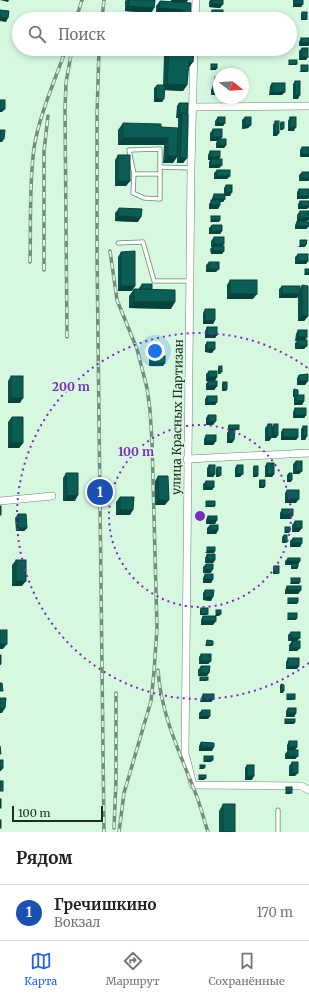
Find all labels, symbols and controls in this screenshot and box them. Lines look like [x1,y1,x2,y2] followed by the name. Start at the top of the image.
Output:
[12,12,297,56] search box
[26,23,48,45] icon: search
[58,25,105,44] text: Поиск
[213,68,249,104] north arrow
[168,339,186,495] street label: улица Красных Партизан
[145,341,165,361] your location
[52,379,90,394] text: 200 m
[118,444,154,459] text: 100 m
[87,477,113,507] pin: 1
[193,509,207,523] centre of rings
[12,804,103,823] scale bar
[18,806,50,820] text: 100 m
[16,847,72,869] text: Рядом
[54,895,156,914] text: Гречишкино
[26,904,32,921] text: 1
[256,904,293,921] text: 170 m
[54,914,100,931] text: Вокзал
[24,950,57,988] tab: Карта
[106,950,160,988] tab: Маршрут
[208,950,285,988] tab: Сохранённые

